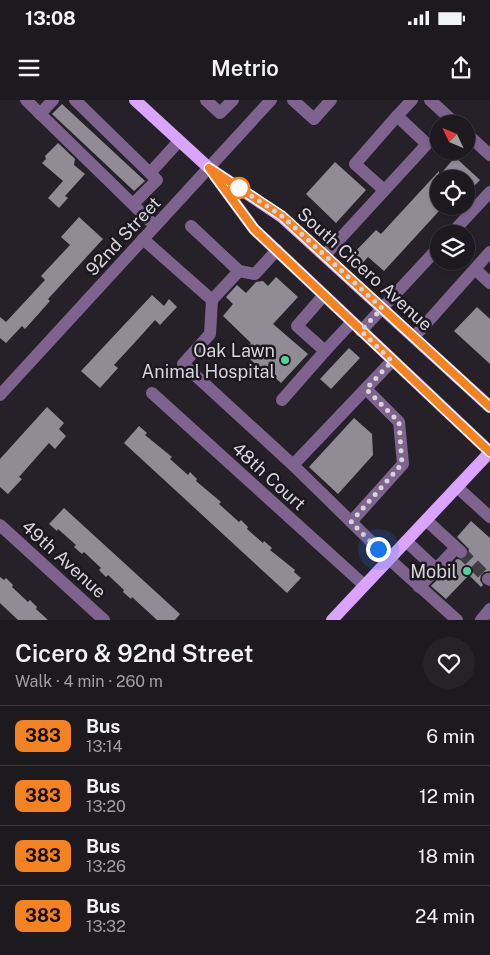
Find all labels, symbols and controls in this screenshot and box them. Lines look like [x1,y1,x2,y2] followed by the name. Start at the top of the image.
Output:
[25,7,76,29] text: 13:08
[15,54,43,82] icon: menu
[447,54,475,82] icon: share
[211,55,279,81] text: Metrio
[430,115,475,160] north arrow
[430,115,475,270] map controls
[430,170,475,215] button: locate
[228,177,250,199] unlabelled marker
[81,192,165,280] street label: 92nd Street
[293,203,437,335] street label: South Cicero Avenue
[430,225,475,270] button: layers
[142,340,275,382] place label: Oak Lawn Animal Hospital
[279,354,291,366] marker: Oak Lawn Animal Hospital
[228,438,310,514] street label: 48th Court
[18,516,110,602] street label: 49th Avenue
[366,537,391,562] your location
[410,561,457,582] place label: Mobil
[461,565,473,577] marker: Mobil
[423,637,475,689] button: heart
[15,639,254,667] text: Cicero & 92nd Street
[15,672,163,691] text: Walk · 4 min · 260 m
[86,715,120,737] text: Bus
[25,725,61,746] text: 383
[426,725,475,747] text: 6 min
[86,737,123,756] text: 13:14
[86,775,120,797] text: Bus
[25,785,61,806] text: 383
[419,785,475,807] text: 12 min
[86,797,126,816] text: 13:20
[86,835,120,857] text: Bus
[25,845,61,866] text: 383
[418,845,475,867] text: 18 min
[86,857,126,876] text: 13:26
[86,895,120,917] text: Bus
[25,905,61,926] text: 383
[415,905,475,927] text: 24 min
[86,917,126,936] text: 13:32

